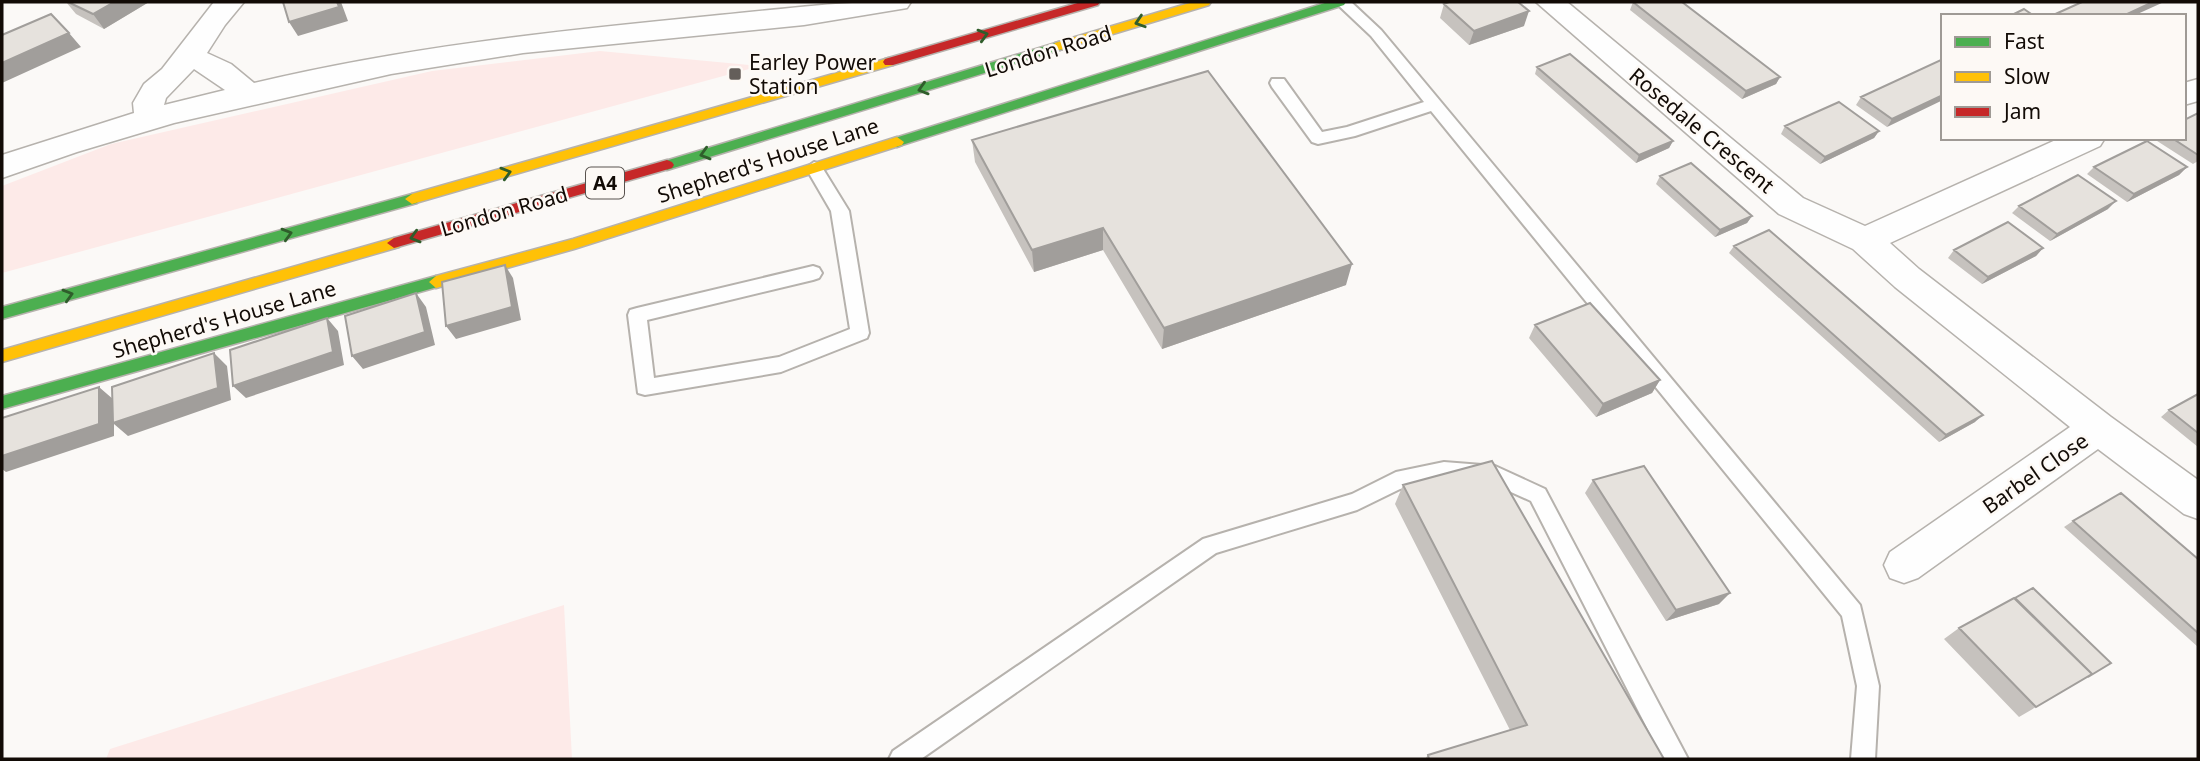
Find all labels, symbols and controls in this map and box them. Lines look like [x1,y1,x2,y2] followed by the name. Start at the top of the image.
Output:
[1135,14,1147,29] one-way arrow
[1941,14,2186,140] legend
[981,18,1115,84] street label: London Road
[2004,27,2045,55] text: Fast
[977,29,989,43] one-way arrow
[749,48,876,100] place label: Earley Power Station
[1624,61,1781,199] street label: Rosedale Crescent
[2004,62,2050,90] text: Slow
[727,66,743,82] marker: Earley Power Station
[917,80,929,95] one-way arrow
[2002,97,2041,125] text: Jam
[654,111,882,209] street label: Shepherd's House Lane
[699,146,711,160] one-way arrow
[500,166,512,181] one-way arrow
[586,168,624,198] road number: A4
[437,179,571,243] street label: London Road
[280,227,292,242] one-way arrow
[410,228,422,243] one-way arrow
[109,274,339,364] street label: Shepherd's House Lane
[61,288,73,303] one-way arrow
[1977,426,2093,520] street label: Barbel Close

